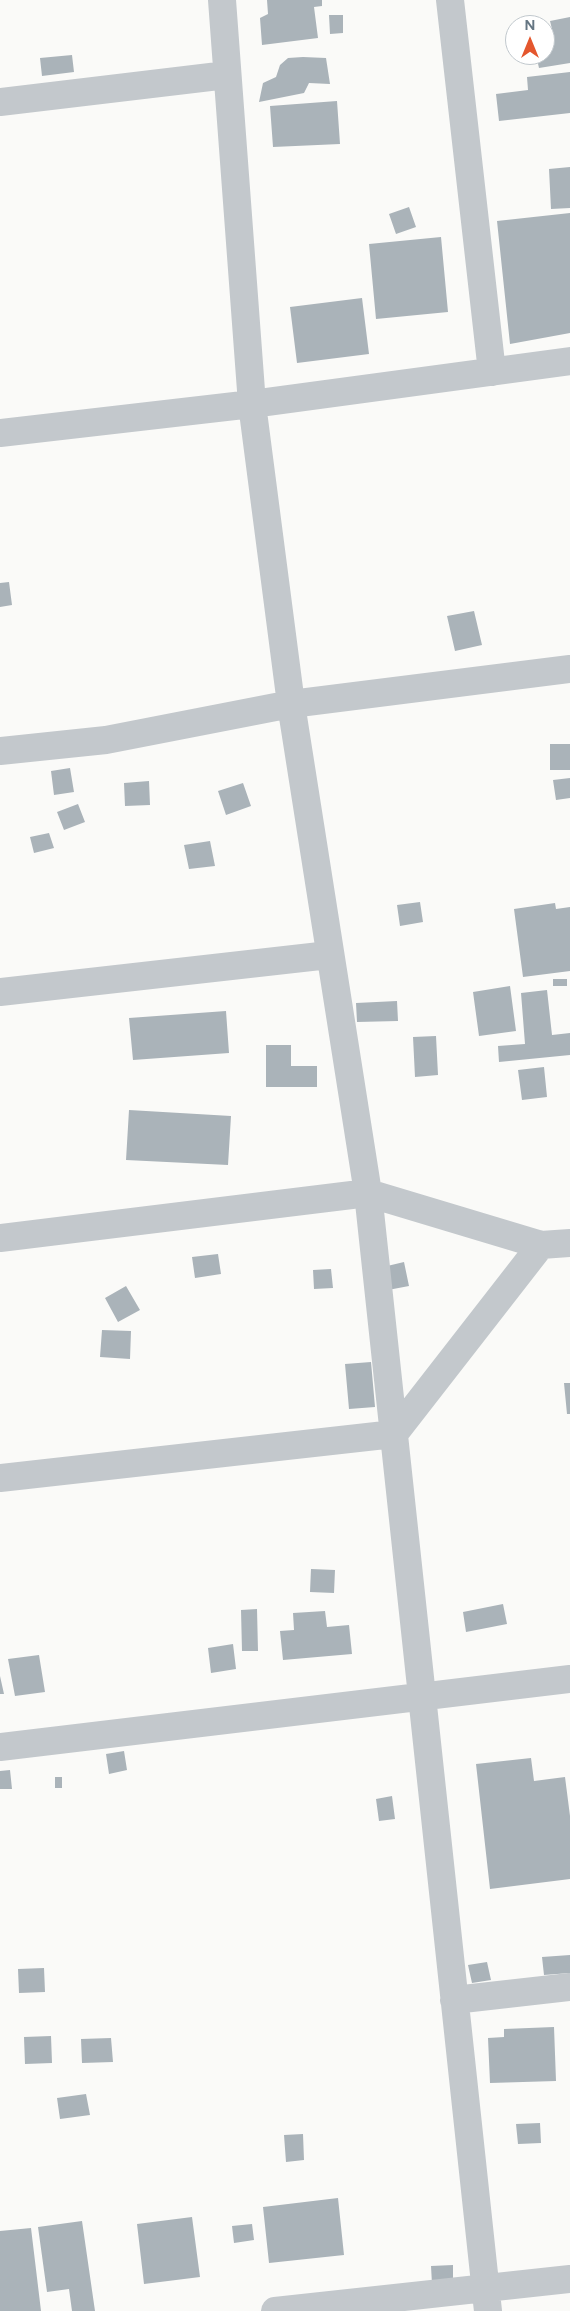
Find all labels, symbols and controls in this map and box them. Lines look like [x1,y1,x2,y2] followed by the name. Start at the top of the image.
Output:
[505,15,555,65] north arrow
[525,17,535,34] text: N

